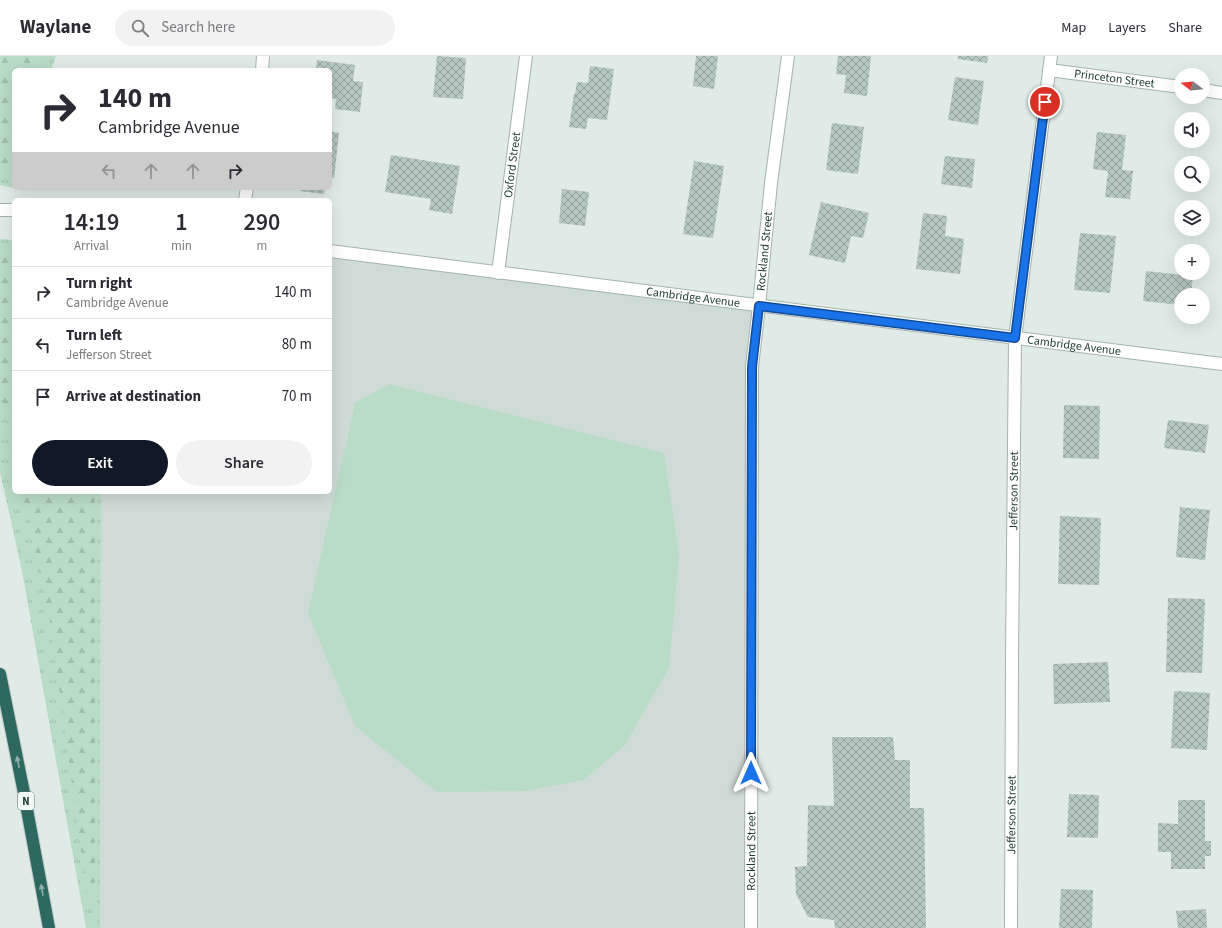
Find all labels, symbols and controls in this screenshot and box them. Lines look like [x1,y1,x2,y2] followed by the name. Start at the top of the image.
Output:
[115,10,395,46] search box
[20,14,91,41] text: Waylane
[129,17,151,39] icon: search
[161,17,235,38] text: Search here
[1061,18,1086,38] text: Map
[1108,18,1146,38] text: Layers
[1168,18,1202,38] text: Share
[1073,65,1156,92] street label: Princeton Street
[1174,68,1210,104] north arrow
[1174,68,1210,324] map controls
[98,78,172,118] text: 140 m
[32,84,84,136] icon: right
[1028,85,1062,119] pin
[1034,91,1056,113] icon: arrive
[1174,112,1210,148] button: sound
[98,115,240,140] text: Cambridge Avenue
[499,131,525,199] street label: Oxford Street
[1174,156,1210,192] button: search
[98,160,120,182] icon: left
[140,160,162,182] icon: ahead
[182,160,204,182] icon: ahead
[224,160,246,182] icon: right
[1174,200,1210,236] button: layers
[64,205,119,240] text: 14:19
[175,205,188,240] text: 1
[244,205,280,240] text: 290
[752,211,777,292] street label: Rockland Street
[74,237,109,255] text: Arrival
[171,237,192,255] text: min
[257,237,267,255] text: m
[1174,244,1210,280] button: +
[66,273,132,294] text: Turn right
[32,282,54,304] icon: right
[274,282,312,303] text: 140 m
[645,283,741,311] street label: Cambridge Avenue
[1174,288,1210,324] button: −
[66,294,168,312] text: Cambridge Avenue
[66,325,122,346] text: Turn left
[1026,331,1122,360] street label: Cambridge Avenue
[32,334,54,356] icon: left
[282,334,312,355] text: 80 m
[66,346,152,364] text: Jefferson Street
[32,386,54,408] icon: arrive
[66,386,201,407] text: Arrive at destination
[282,386,312,407] text: 70 m
[32,440,168,486] button: Exit
[176,440,312,486] button: Share
[1005,451,1022,531] street label: Jefferson Street
[730,752,772,794] position arrow
[15,756,21,768] one-way arrow
[1003,775,1020,855] street label: Jefferson Street
[18,792,34,810] road number: N
[743,811,760,891] street label: Rockland Street
[39,884,45,896] one-way arrow

